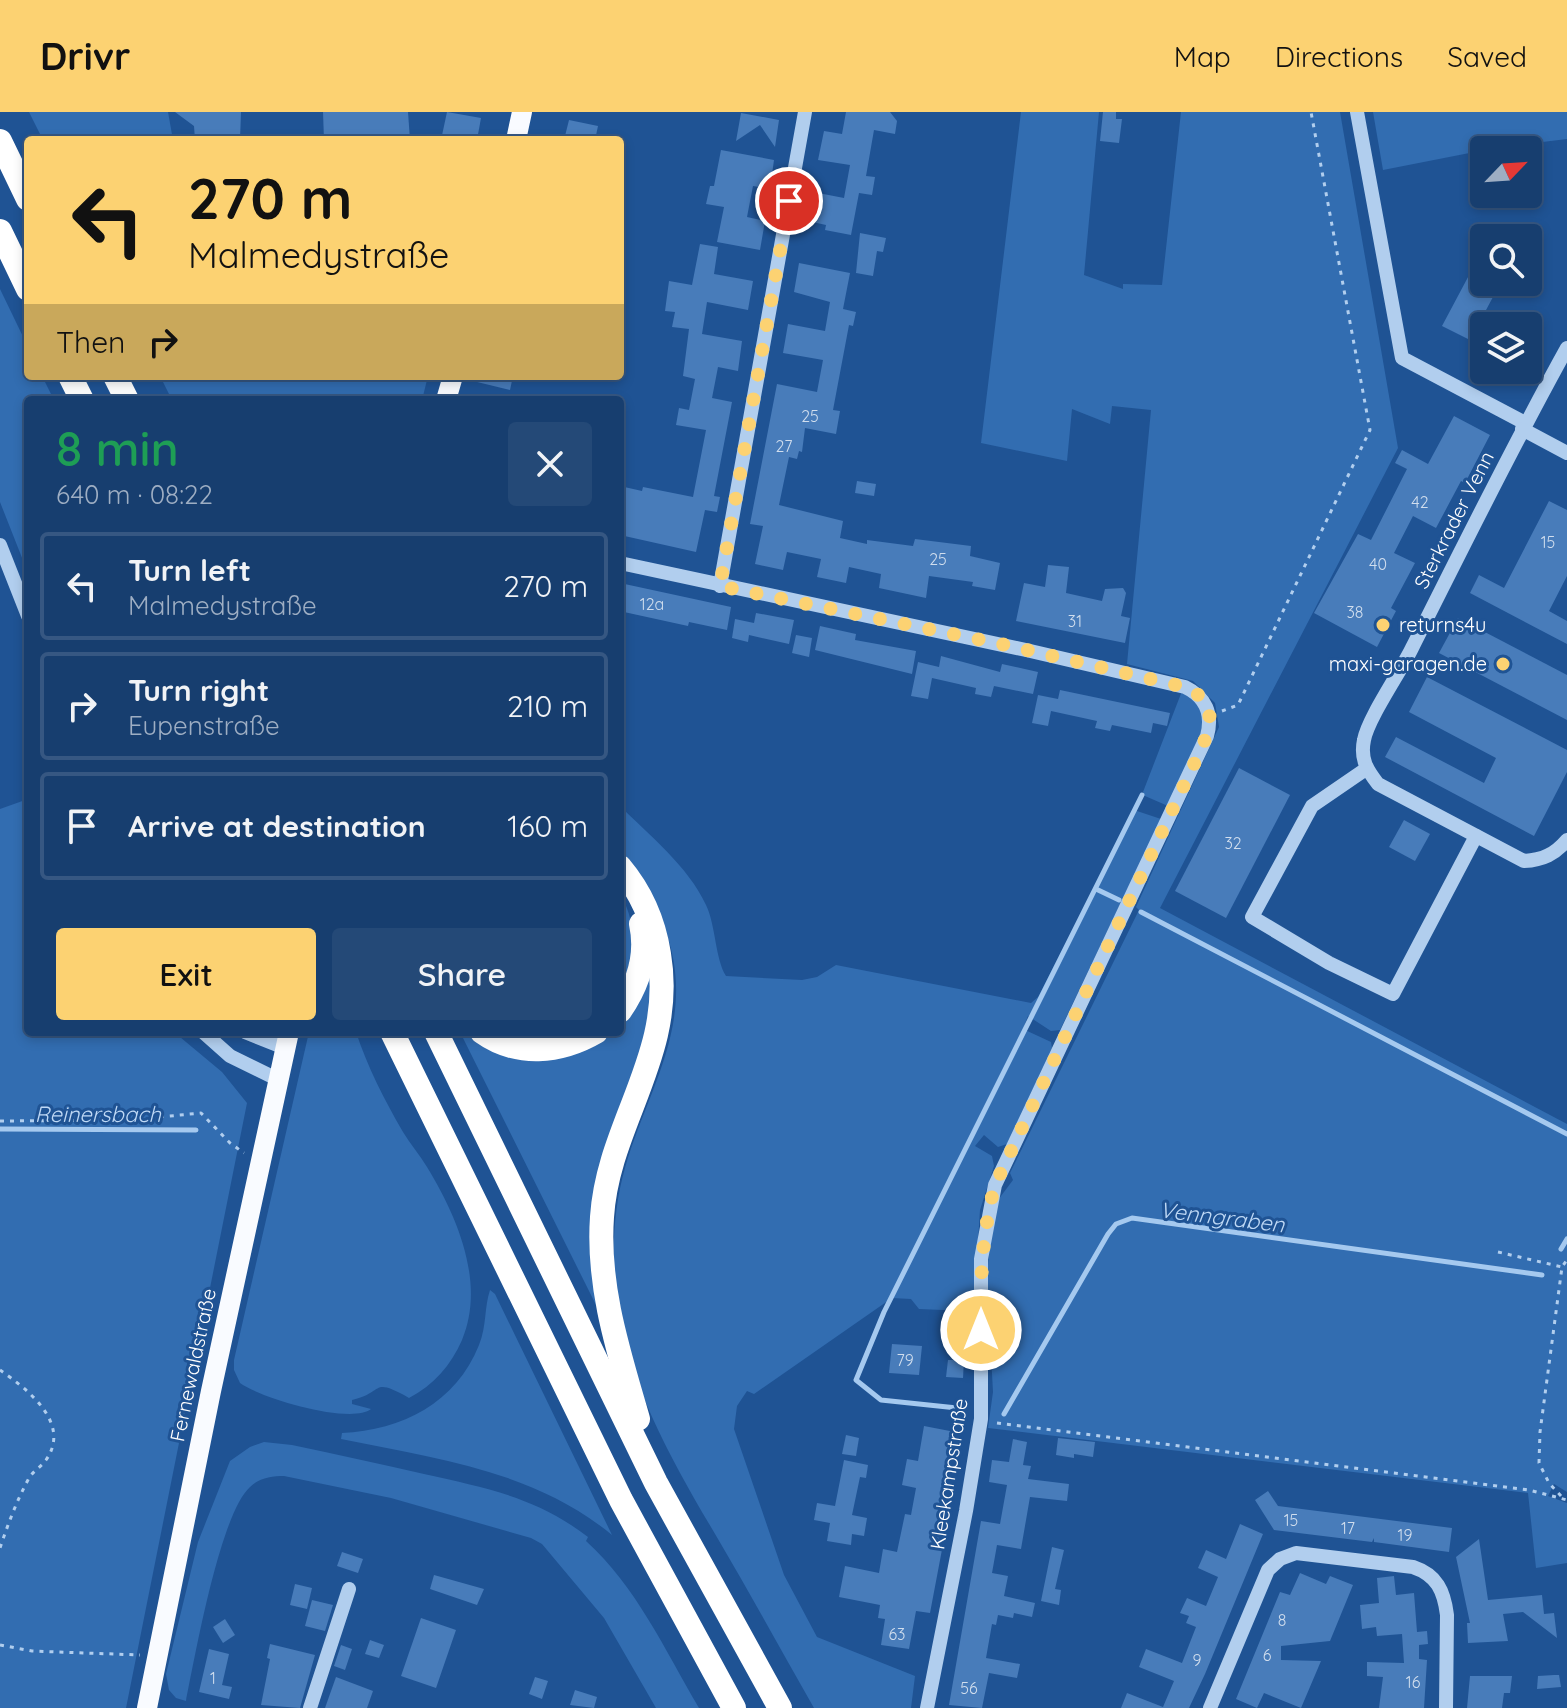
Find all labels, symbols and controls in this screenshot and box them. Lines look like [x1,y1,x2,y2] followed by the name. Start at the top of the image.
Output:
[40,32,130,80] text: Drivr
[1174,39,1231,74] text: Map
[1275,39,1403,74] text: Directions
[1447,39,1527,74] text: Saved
[1470,136,1542,208] north arrow
[1470,136,1542,384] map controls
[188,163,352,233] text: 270 m
[755,167,823,235] pin
[56,168,160,272] icon: left
[767,179,811,223] icon: arrive
[1470,224,1542,296] button: search
[188,232,449,277] text: Malmedystraße
[1470,312,1542,384] button: layers
[141,320,185,364] icon: right
[56,323,125,361] text: Then
[801,406,819,426] house number: 25
[56,418,179,478] text: 8 min
[508,422,592,506] button: close
[776,436,792,456] house number: 27
[1408,447,1499,593] street label: Sterkrader Venn
[56,478,213,511] text: 640 m · 08:22
[1411,492,1429,512] house number: 42
[1541,532,1555,552] house number: 15
[929,549,947,569] house number: 25
[128,551,251,589] text: Turn left
[1369,554,1387,574] house number: 40
[60,564,104,608] icon: left
[503,567,588,605] text: 270 m
[128,589,317,622] text: Malmedystraße
[640,594,664,614] house number: 12a
[1346,602,1364,622] house number: 38
[1068,611,1082,631] house number: 31
[1399,612,1486,637] place label: returns4u
[1374,616,1392,634] marker: returns4u
[1329,651,1487,676] place label: maxi-garagen.de
[1494,655,1512,673] marker: maxi-garagen.de
[128,671,269,709] text: Turn right
[60,684,104,728] icon: right
[507,687,588,725] text: 210 m
[128,709,280,742] text: Eupenstraße
[60,804,104,848] icon: arrive
[128,807,426,845] text: Arrive at destination
[507,807,588,845] text: 160 m
[1224,833,1242,853] house number: 32
[56,928,316,1020] button: Exit
[332,928,592,1020] button: Share
[35,1100,162,1128] water label: Reinersbach
[1158,1195,1287,1239] water label: Venngraben
[164,1286,221,1444] street label: Fernewaldstraße
[939,1288,1023,1372] position arrow
[896,1350,914,1370] house number: 79
[924,1397,973,1551] street label: Kleekampstraße
[1284,1510,1298,1530] house number: 15
[1341,1518,1355,1538] house number: 17
[1398,1525,1412,1545] house number: 19
[1278,1610,1286,1630] house number: 8
[889,1624,906,1644] house number: 63
[1263,1645,1272,1665] house number: 6
[1193,1650,1202,1670] house number: 9
[210,1668,216,1688] house number: 1
[1406,1672,1421,1692] house number: 16
[960,1678,978,1698] house number: 56

